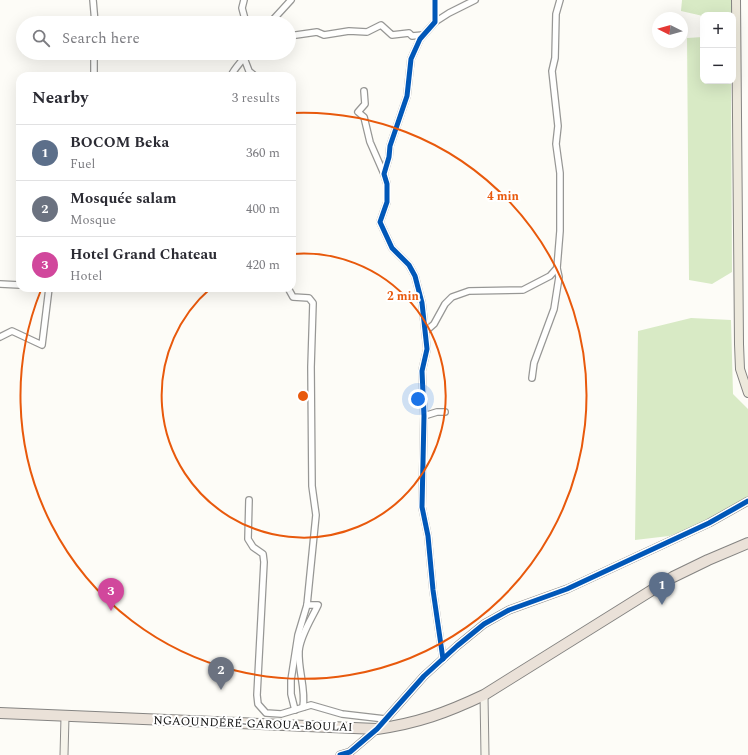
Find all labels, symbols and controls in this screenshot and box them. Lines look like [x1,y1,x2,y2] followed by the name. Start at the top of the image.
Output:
[652,12,688,48] north arrow
[700,12,736,84] map controls
[700,12,736,48] button: +
[16,16,296,60] search box
[30,27,52,49] icon: search
[62,27,140,50] text: Search here
[700,48,736,84] button: −
[32,85,88,111] text: Nearby
[232,88,280,108] text: 3 results
[70,131,169,154] text: BOCOM Beka
[41,143,49,163] text: 1
[246,143,280,163] text: 360 m
[70,154,95,174] text: Fuel
[70,187,176,210] text: Mosquée salam
[487,187,520,206] text: 4 min
[41,199,49,219] text: 2
[246,199,280,219] text: 400 m
[70,210,116,230] text: Mosque
[70,243,217,266] text: Hotel Grand Chateau
[41,255,49,275] text: 3
[246,255,280,275] text: 420 m
[70,266,102,286] text: Hotel
[387,287,420,306] text: 2 min
[296,389,310,403] centre of rings
[408,389,428,409] your location
[649,572,675,605] pin: 1
[98,578,124,611] pin: 3
[208,657,234,690] pin: 2
[153,711,353,737] street label: NGAOUNDÉRÉ-GAROUA-BOULAI

